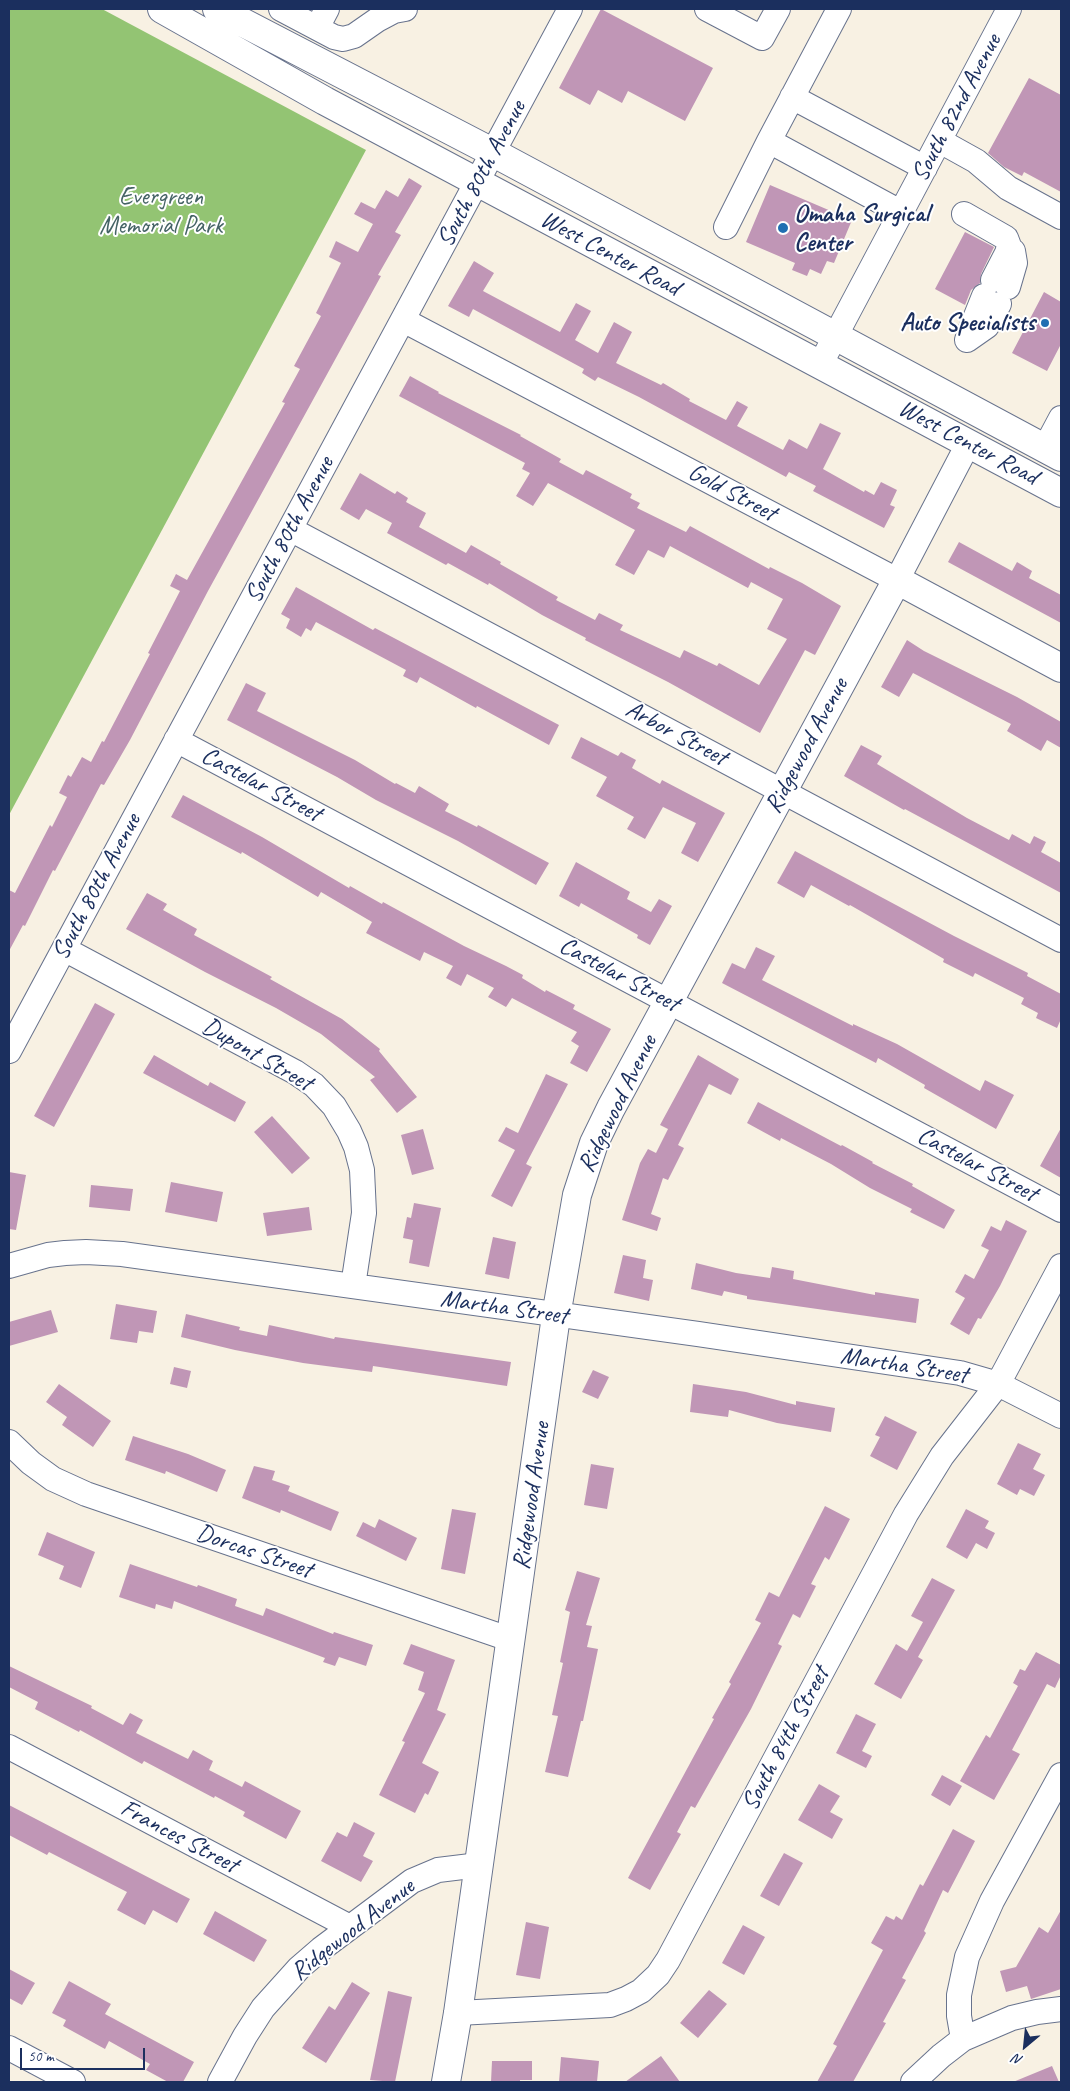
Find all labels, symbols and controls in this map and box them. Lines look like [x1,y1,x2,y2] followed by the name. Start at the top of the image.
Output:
[906,29,1008,187] street label: South 82nd Avenue
[431,96,533,252] street label: South 80th Avenue
[99,182,223,241] park label: Evergreen Memorial Park
[794,199,929,258] place label: Omaha Surgical Center
[535,205,685,303] street label: West Center Road
[776,221,790,235] marker: Omaha Surgical Center
[900,308,1035,338] place label: Auto Specialists
[1039,317,1051,329] marker: Auto Specialists
[893,394,1043,492] street label: West Center Road
[239,452,341,608] street label: South 80th Avenue
[683,457,781,529] street label: Gold Street
[759,673,855,819] street label: Ridgewood Avenue
[620,695,732,773] street label: Arbor Street
[196,741,326,829] street label: Castelar Street
[46,809,148,965] street label: South 80th Avenue
[554,931,684,1019] street label: Castelar Street
[197,1012,317,1098] street label: Dupont Street
[572,1031,664,1177] street label: Ridgewood Avenue
[912,1121,1042,1209] street label: Castelar Street
[438,1284,570,1332] street label: Martha Street
[838,1341,970,1391] street label: Martha Street
[507,1420,557,1572] street label: Ridgewood Avenue
[192,1518,316,1586] street label: Dorcas Street
[736,1662,836,1816] street label: South 84th Street
[115,1794,243,1880] street label: Frances Street
[285,1872,421,1988] street label: Ridgewood Avenue
[1000,2021,1050,2071] north arrow
[22,2038,148,2070] scale bar
[28,2047,54,2066] text: 50 m
[1010,2050,1026,2069] text: N

